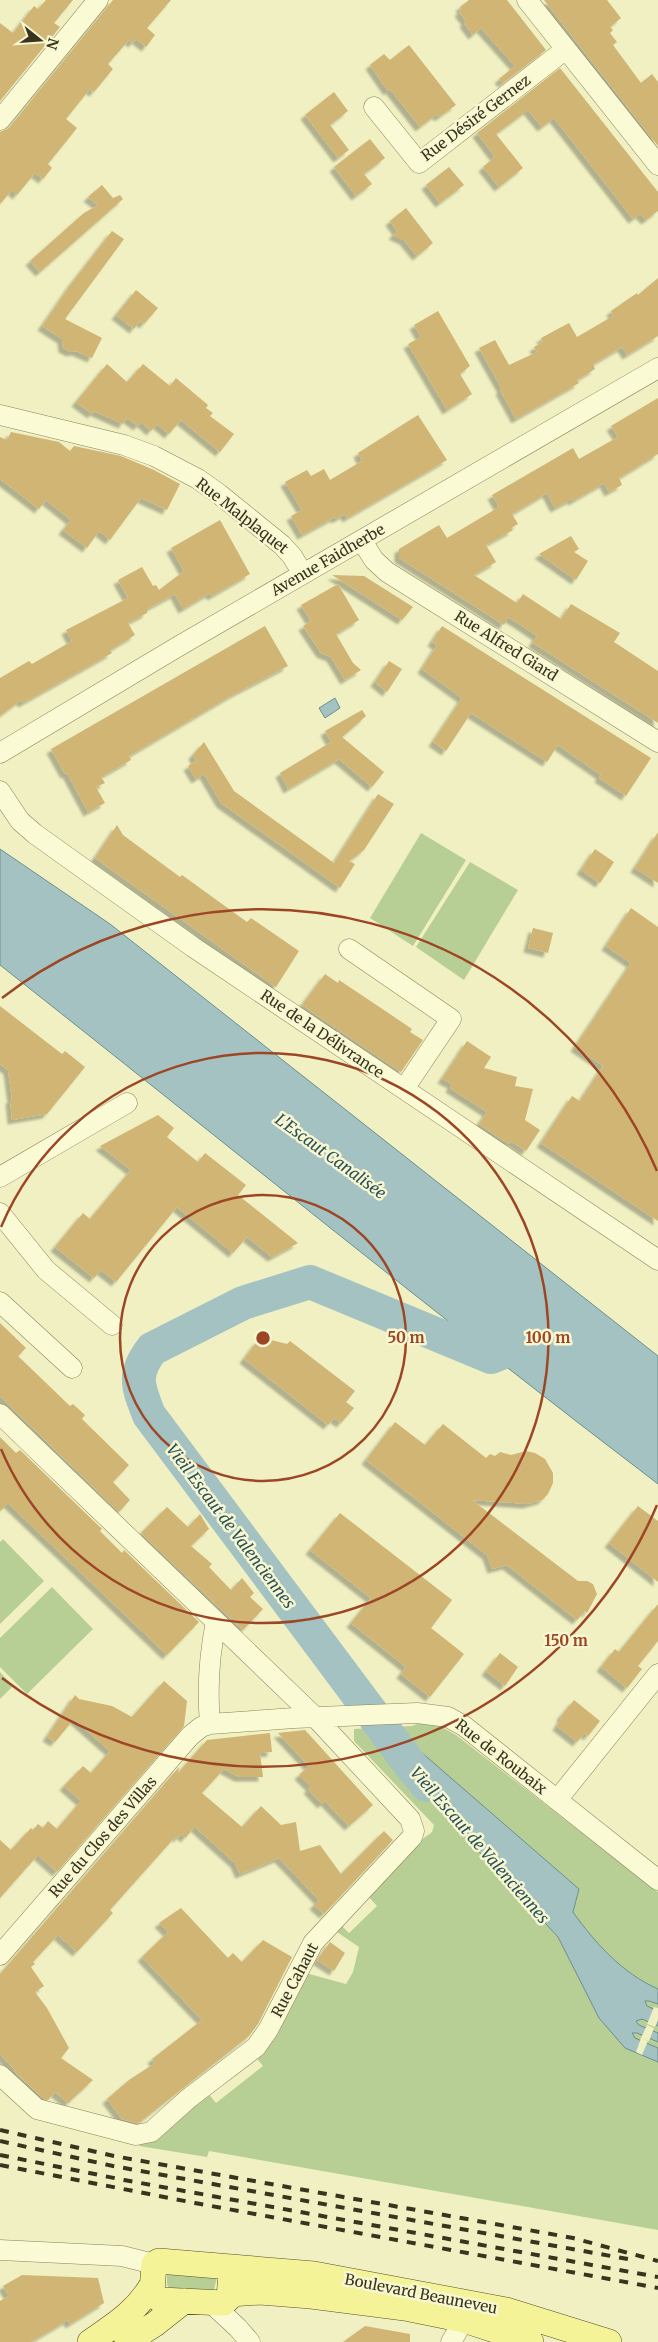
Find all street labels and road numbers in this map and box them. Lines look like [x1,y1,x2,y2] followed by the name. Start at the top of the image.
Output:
[417,70,534,165] street label: Rue Désiré Gernez
[192,474,292,558] street label: Rue Malplaquet
[267,519,388,600] street label: Avenue Faidherbe
[451,606,561,685] street label: Rue Alfred Giard
[257,985,388,1082] street label: Rue de la Délivrance
[452,1715,551,1798] street label: Rue de Roubaix
[45,1772,160,1901] street label: Rue du Clos des Villas
[267,1939,322,2020] street label: Rue Cahaut
[343,2269,499,2318] street label: Boulevard Beauneveu

